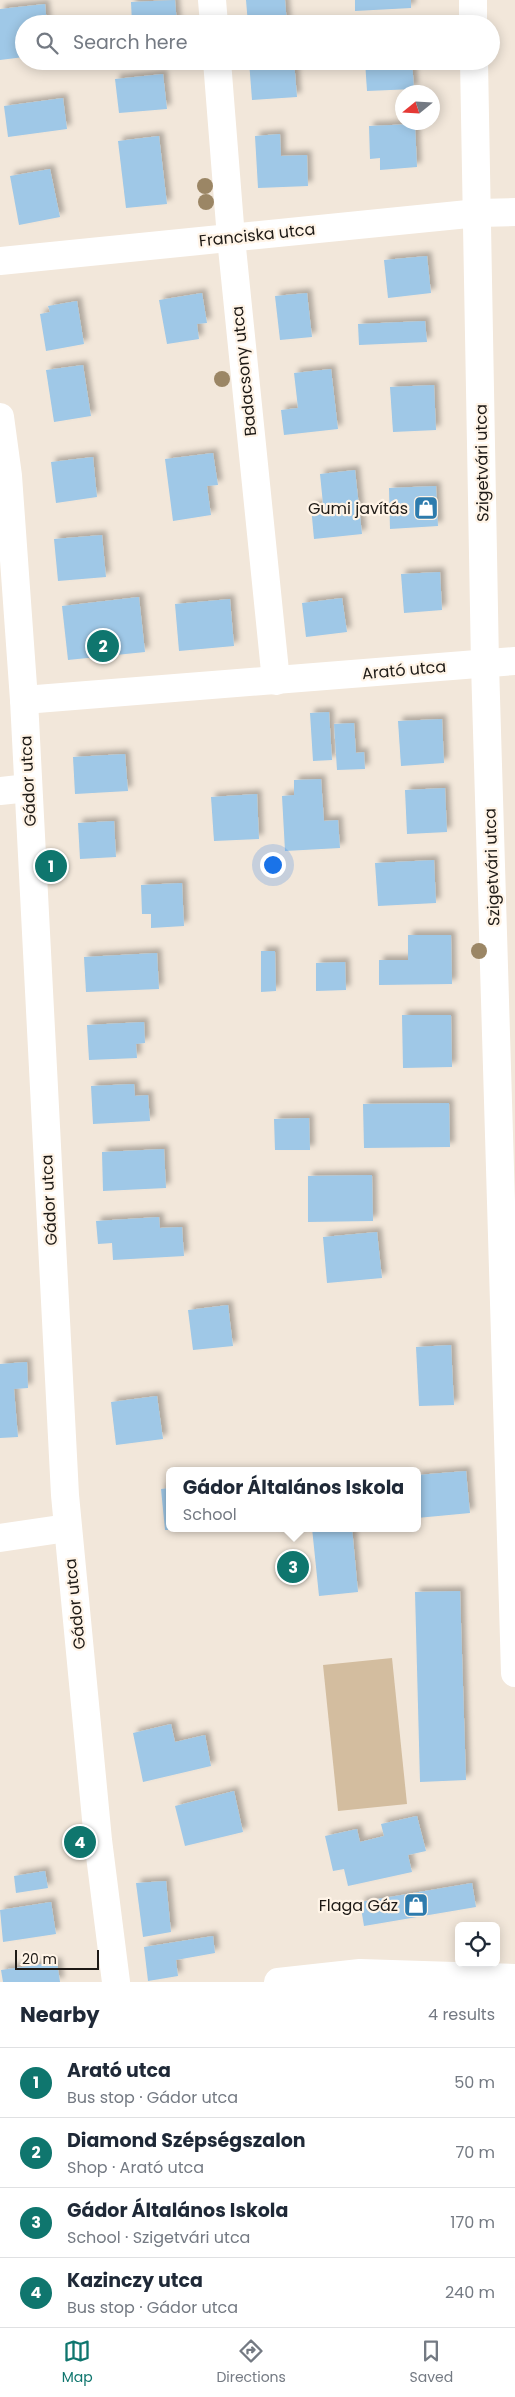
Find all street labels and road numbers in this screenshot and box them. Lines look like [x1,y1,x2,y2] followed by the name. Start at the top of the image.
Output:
[198,217,316,253] street label: Franciska utca
[226,305,262,437] street label: Badacsony utca
[469,404,495,522] street label: Szigetvári utca
[361,655,447,685] street label: Arató utca
[14,735,42,827] street label: Gádor utca
[478,808,506,926] street label: Szigetvári utca
[35,1154,63,1246] street label: Gádor utca
[59,1557,91,1651] street label: Gádor utca

